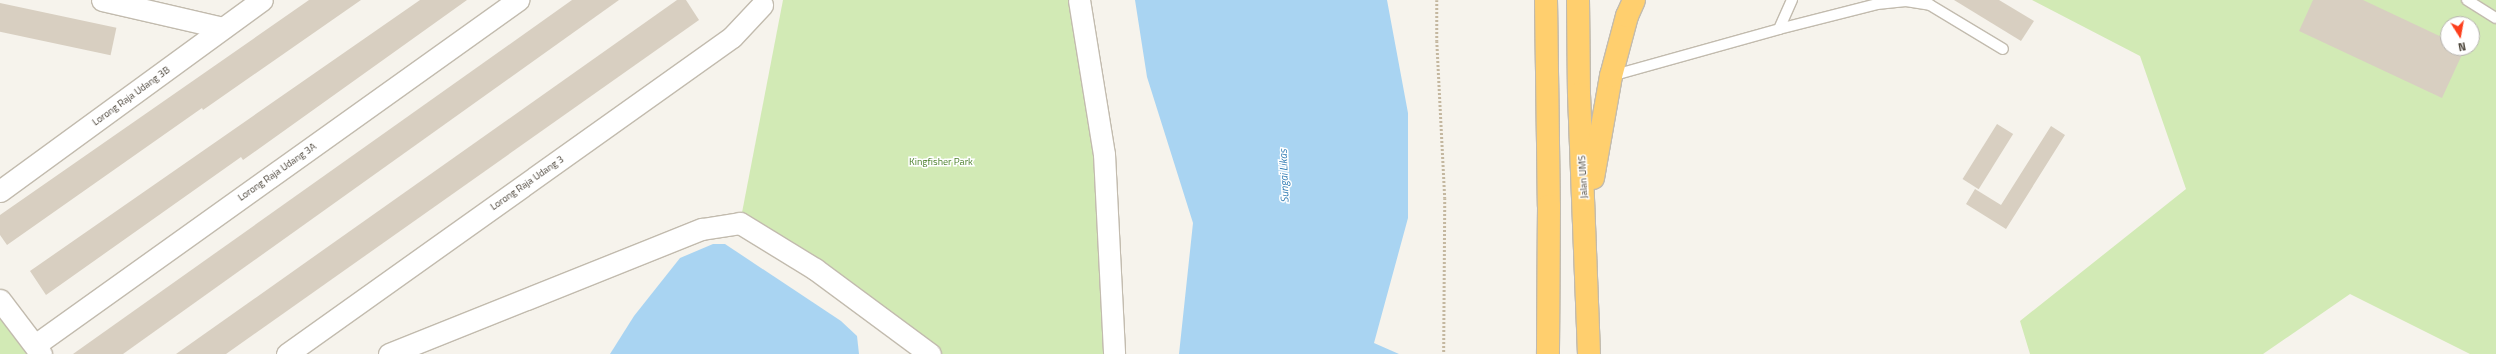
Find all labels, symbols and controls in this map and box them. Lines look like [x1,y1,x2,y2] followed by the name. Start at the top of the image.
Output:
[2440,16,2480,56] north arrow
[2457,38,2467,55] text: N
[90,64,172,128] street label: Lorong Raja Udang 3B
[236,140,318,204] street label: Lorong Raja Udang 3A
[1276,149,1292,203] water label: Sungai Likas
[488,153,566,213] street label: Lorong Raja Udang 3
[1576,155,1590,199] street label: Jalan UMS
[909,156,973,168] park label: Kingfisher Park

